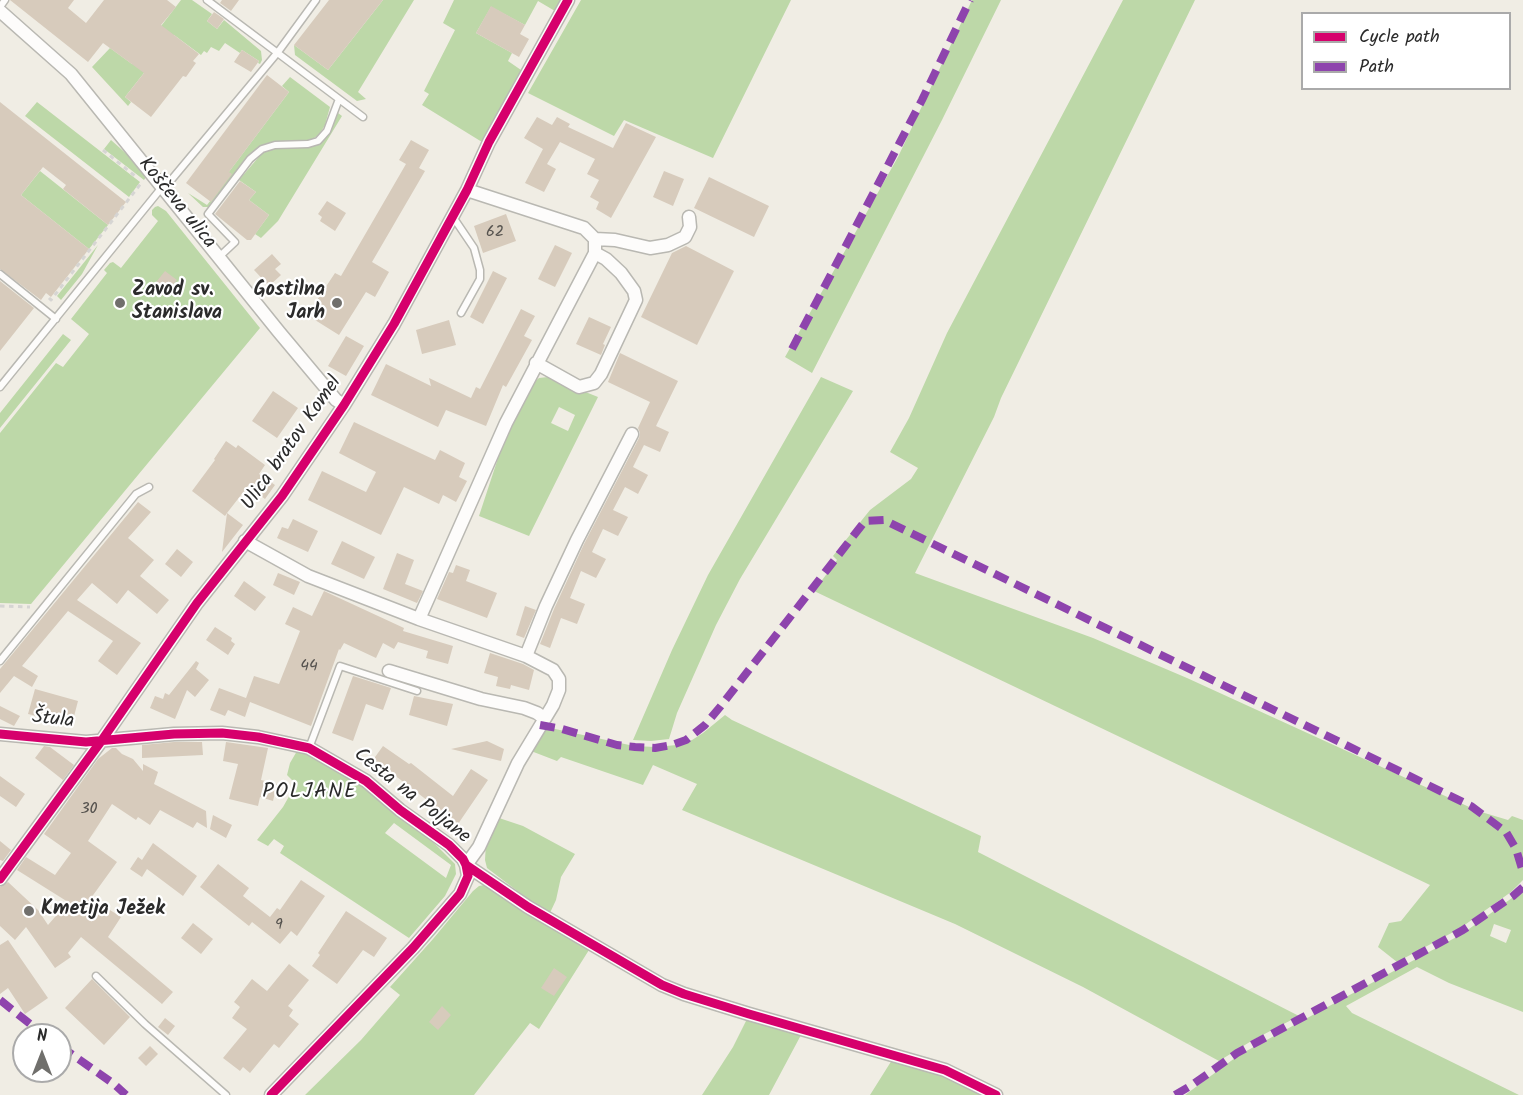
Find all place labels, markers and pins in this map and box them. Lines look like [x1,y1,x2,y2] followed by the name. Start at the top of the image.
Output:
[132,280,222,327] place label: Zavod sv. Stanislava
[254,280,325,327] place label: Gostilna Jarh
[113,296,127,310] marker: Zavod sv. Stanislava
[330,296,344,310] marker: Gostilna Jarh
[41,899,165,923] place label: Kmetija Ježek
[22,904,36,918] marker: Kmetija Ježek

